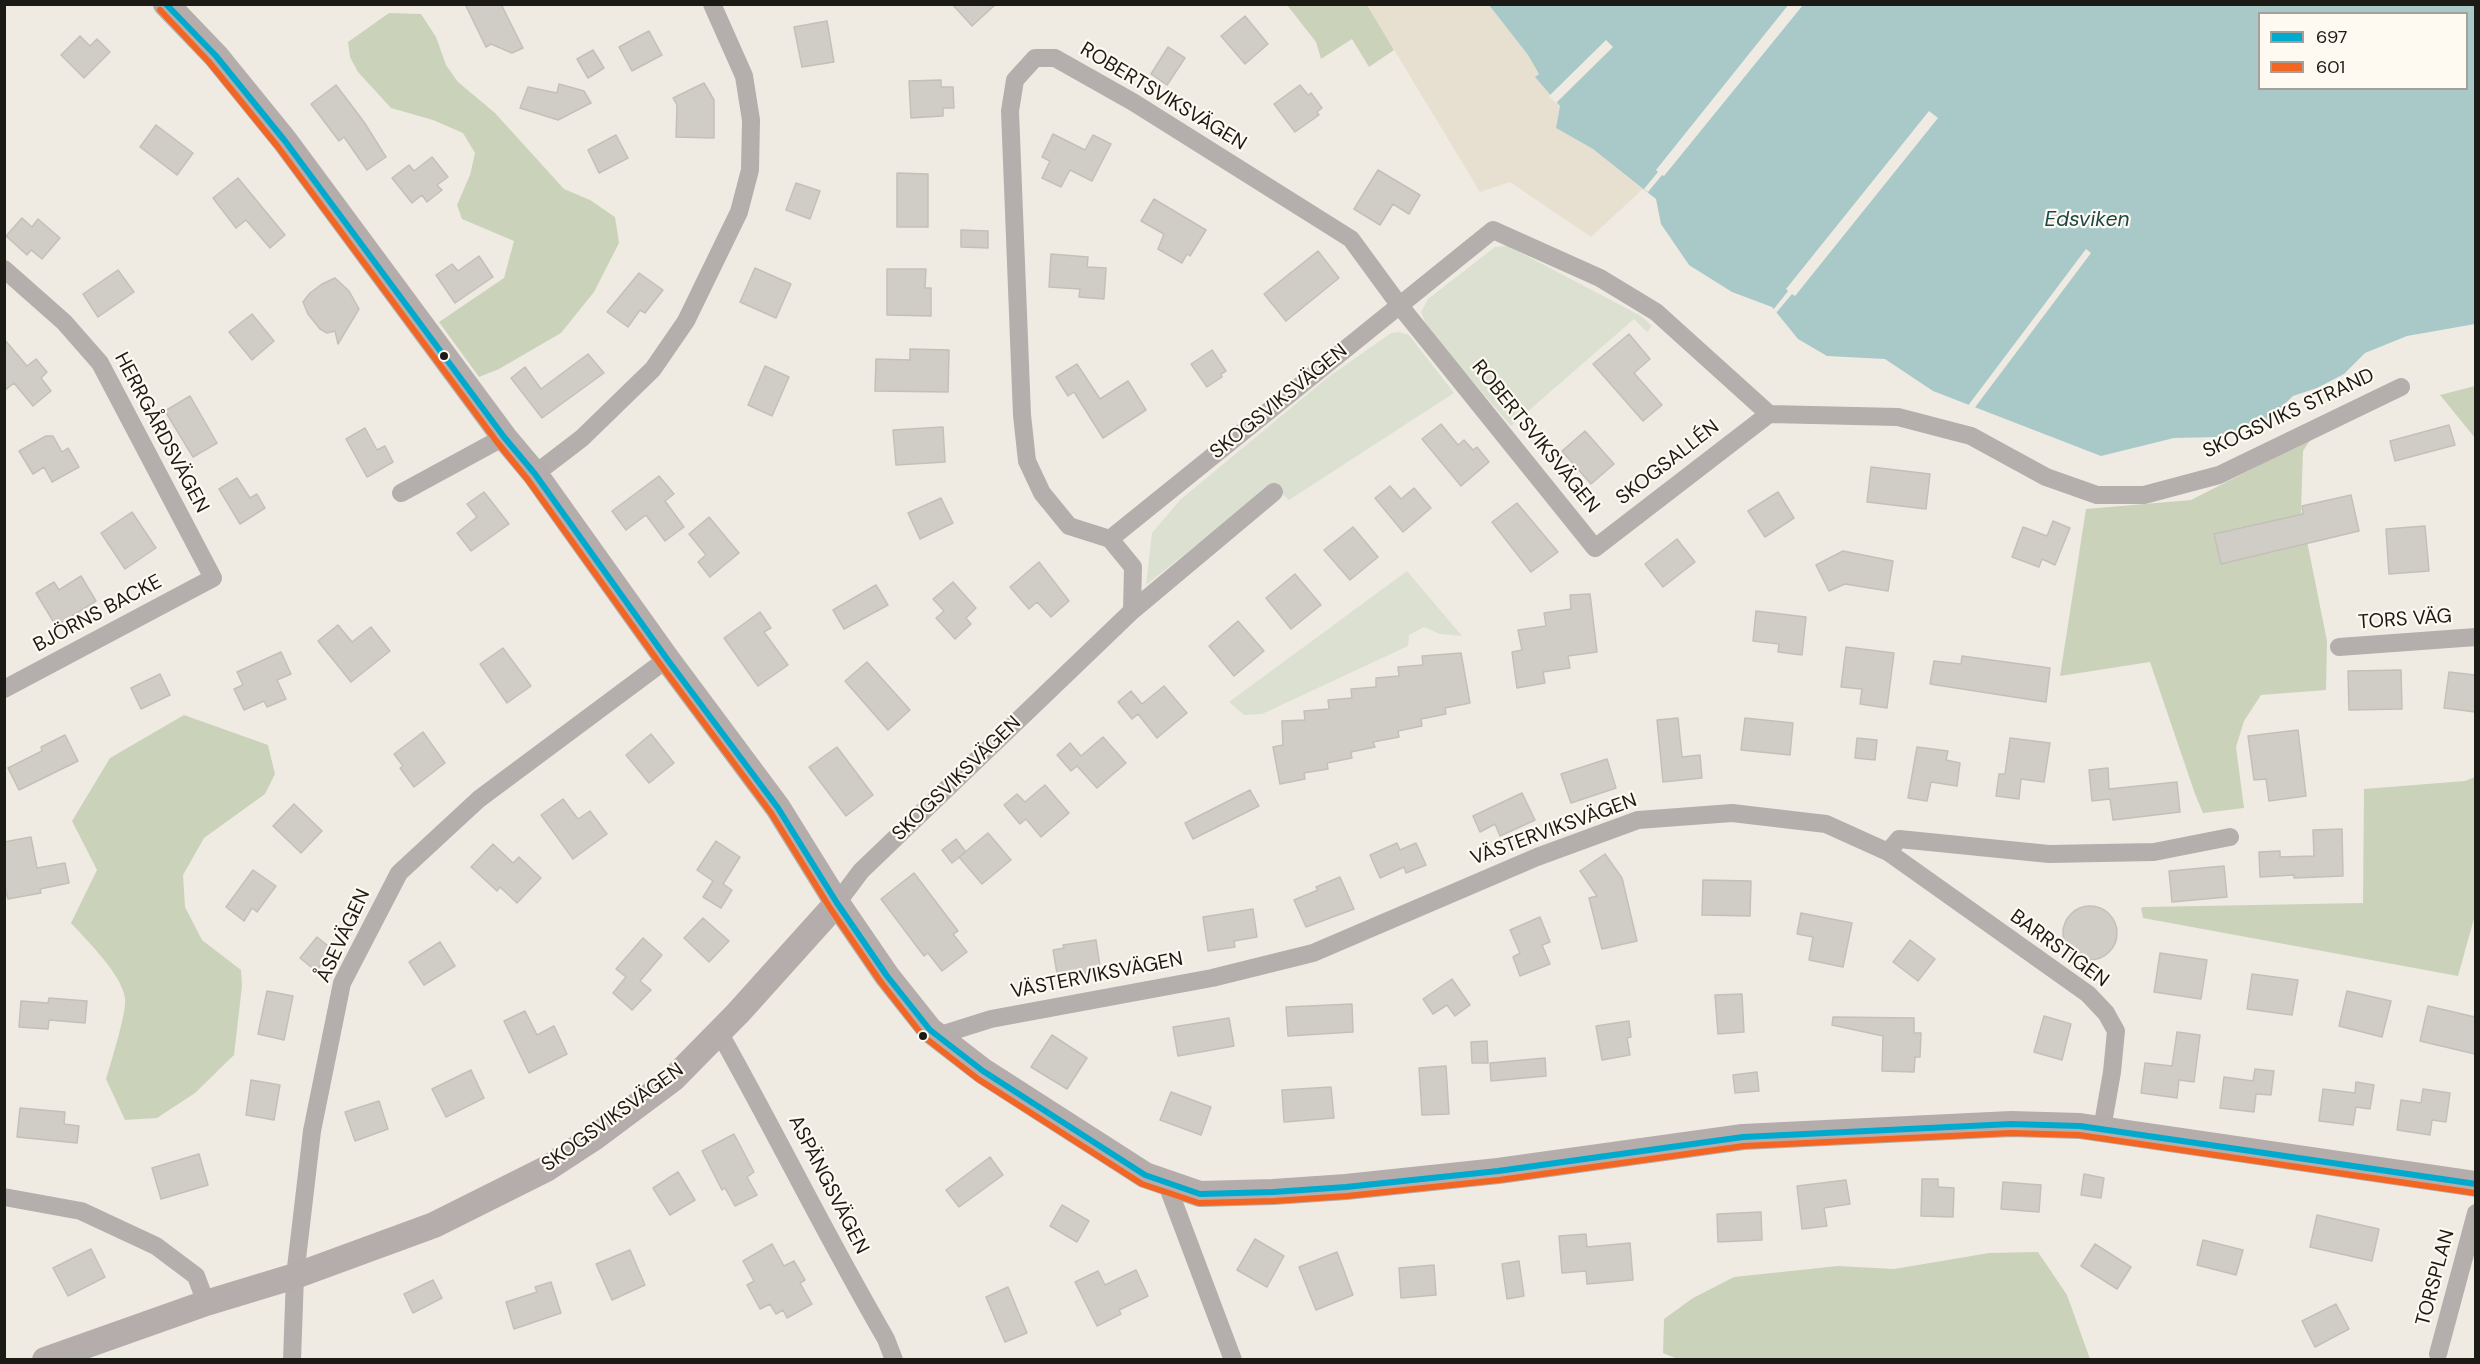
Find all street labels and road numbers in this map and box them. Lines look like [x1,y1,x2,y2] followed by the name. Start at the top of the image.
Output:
[1075,38,1251,156] street label: ROBERTSVIKSVÄGEN
[1206,339,1352,465] street label: SKOGSVIKSVÄGEN
[109,349,213,517] street label: HERRGÅRDSVÄGEN
[1466,356,1604,518] street label: ROBERTSVIKSVÄGEN
[2200,364,2378,464] street label: SKOGSVIKS STRAND
[1612,415,1724,511] street label: SKOGSALLÉN
[30,570,166,658] street label: BJÖRNS BACKE
[2357,605,2453,635] street label: TORS VÄG
[888,712,1026,846] street label: SKOGSVIKSVÄGEN
[1468,789,1640,871] street label: VÄSTERVIKSVÄGEN
[312,885,376,987] street label: ÅSEVÄGEN
[2005,905,2113,993] street label: BARRSTIGEN
[1009,948,1185,1004] street label: VÄSTERVIKSVÄGEN
[537,1058,689,1178] street label: SKOGSVIKSVÄGEN
[783,1112,873,1258] street label: ASPÄNGSVÄGEN
[2412,1227,2460,1329] street label: TORSPLAN

